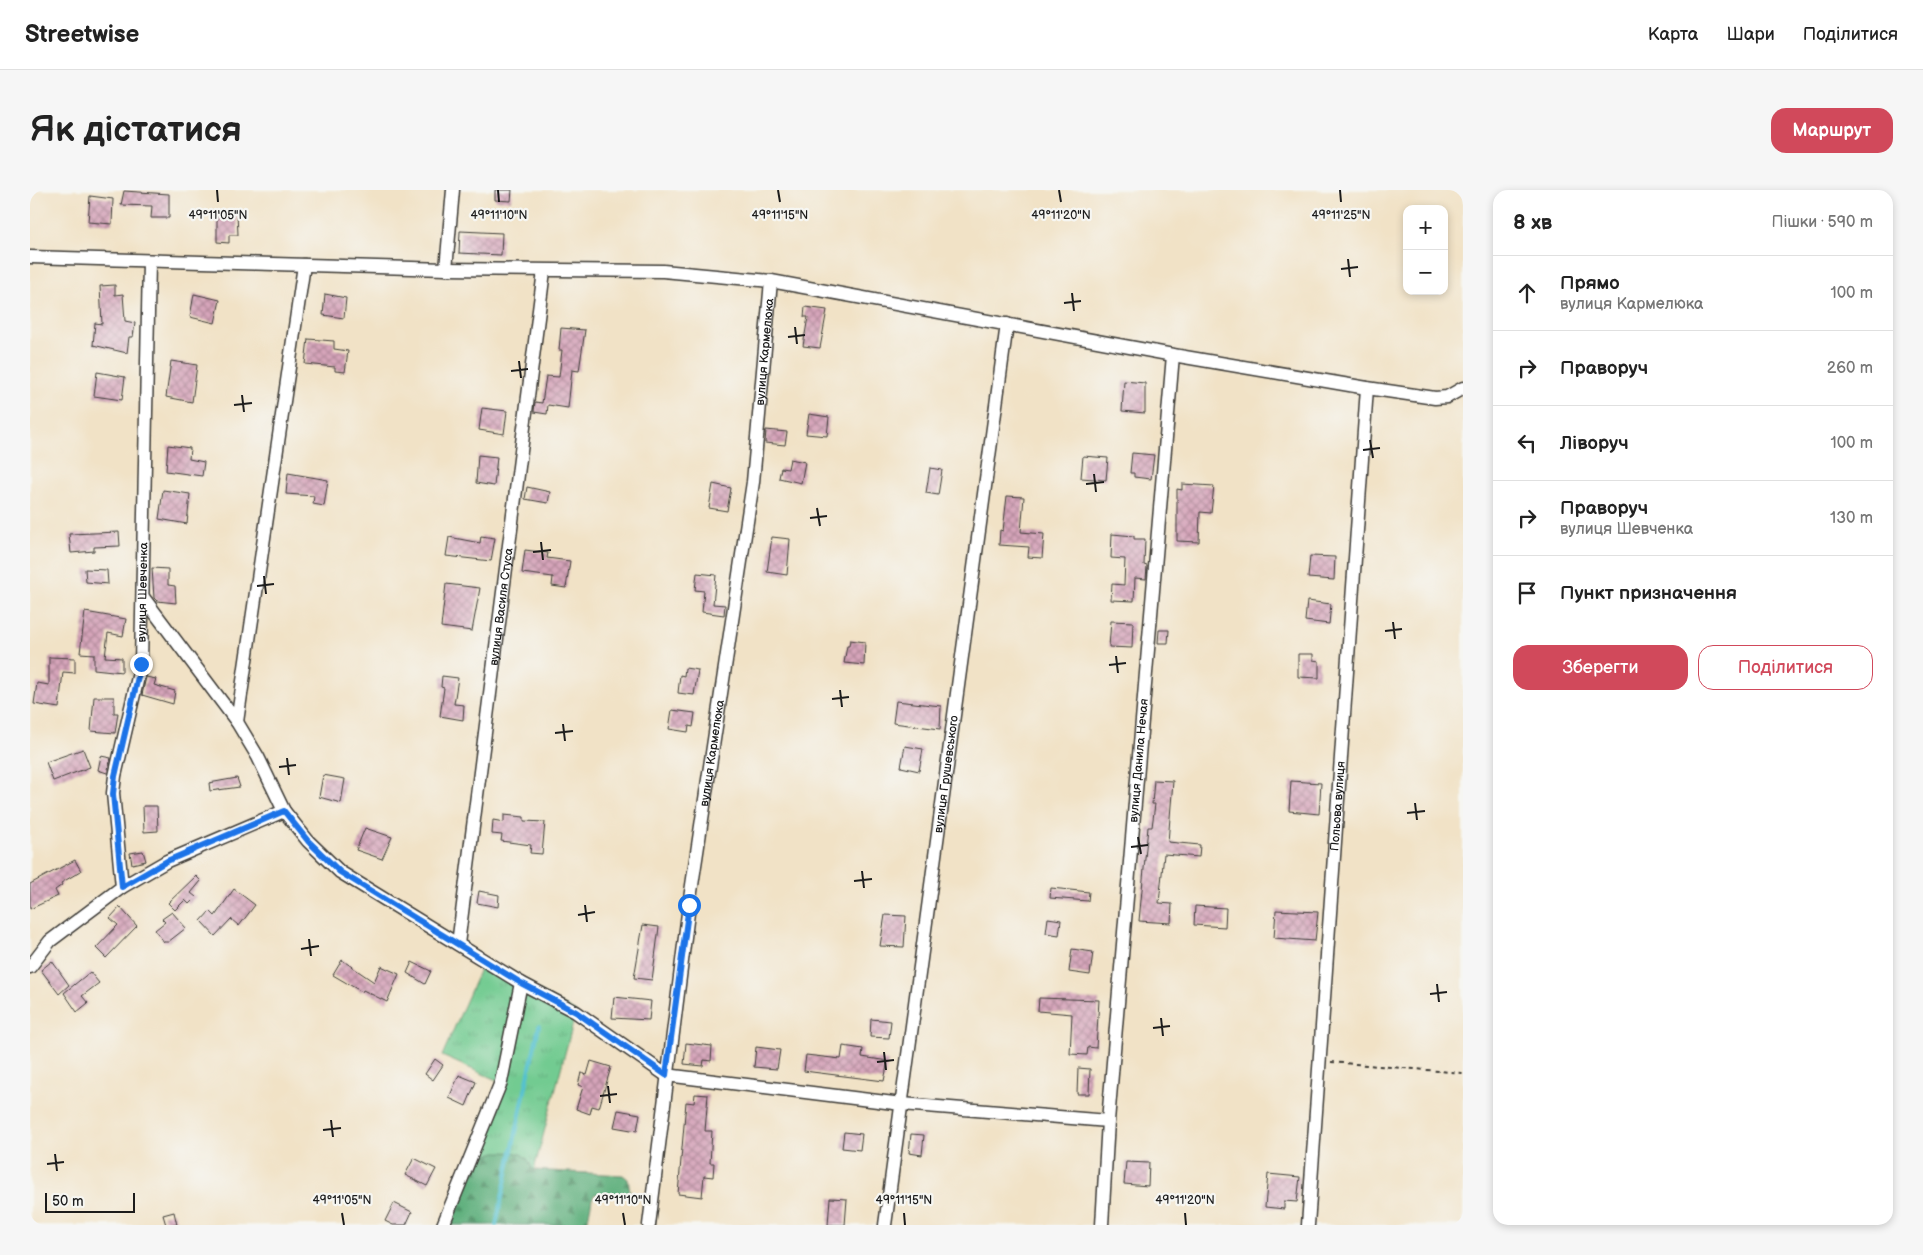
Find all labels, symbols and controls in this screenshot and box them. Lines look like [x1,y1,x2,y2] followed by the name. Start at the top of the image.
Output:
[25,20,139,49] text: Streetwise
[1648,24,1698,45] text: Карта
[1726,24,1775,45] text: Шари
[1803,24,1898,45] text: Поділитися
[1771,108,1893,153] button: Маршрут
[30,109,242,152] text: Як дістатися
[1403,205,1448,295] map controls
[1403,205,1448,250] button: +
[188,208,248,223] text: 49°11'05"N
[471,208,527,223] text: 49°11'10"N
[752,208,808,223] text: 49°11'15"N
[1031,208,1091,223] text: 49°11'20"N
[1311,208,1371,223] text: 49°11'25"N
[1513,210,1552,235] text: 8 хв
[1771,213,1873,232] text: Пішки · 590 m
[1403,250,1448,295] button: −
[1560,272,1620,295] text: Прямо
[1513,279,1541,307] icon: ahead
[1830,284,1873,303] text: 100 m
[1560,295,1703,314] text: вулиця Кармелюка
[753,298,777,406] street label: вулиця Кармелюка
[1513,354,1541,382] icon: right
[1560,357,1648,380] text: Праворуч
[1827,359,1873,378] text: 260 m
[1513,429,1541,457] icon: left
[1560,432,1629,455] text: Ліворуч
[1830,434,1873,453] text: 100 m
[1560,497,1648,520] text: Праворуч
[1513,504,1541,532] icon: right
[1830,509,1873,528] text: 130 m
[1560,520,1693,539] text: вулиця Шевченка
[134,542,151,642] street label: вулиця Шевченка
[487,547,517,667] street label: вулиця Василя Стуса
[1513,579,1541,607] icon: arrive
[1560,582,1737,605] text: Пункт призначення
[1513,645,1688,690] button: Зберегти
[1698,645,1873,690] button: Поділитися
[130,653,153,676] route end
[1126,698,1152,823] street label: вулиця Данила Нечая
[697,699,728,808] street label: вулиця Кармелюка
[931,714,962,834] street label: вулиця Грушевського
[1327,760,1349,851] street label: Польова вулиця
[678,894,701,917] route start
[45,1190,135,1213] scale bar
[52,1193,84,1210] text: 50 m
[312,1193,372,1208] text: 49°11'05"N
[595,1193,651,1208] text: 49°11'10"N
[876,1193,932,1208] text: 49°11'15"N
[1155,1193,1215,1208] text: 49°11'20"N

